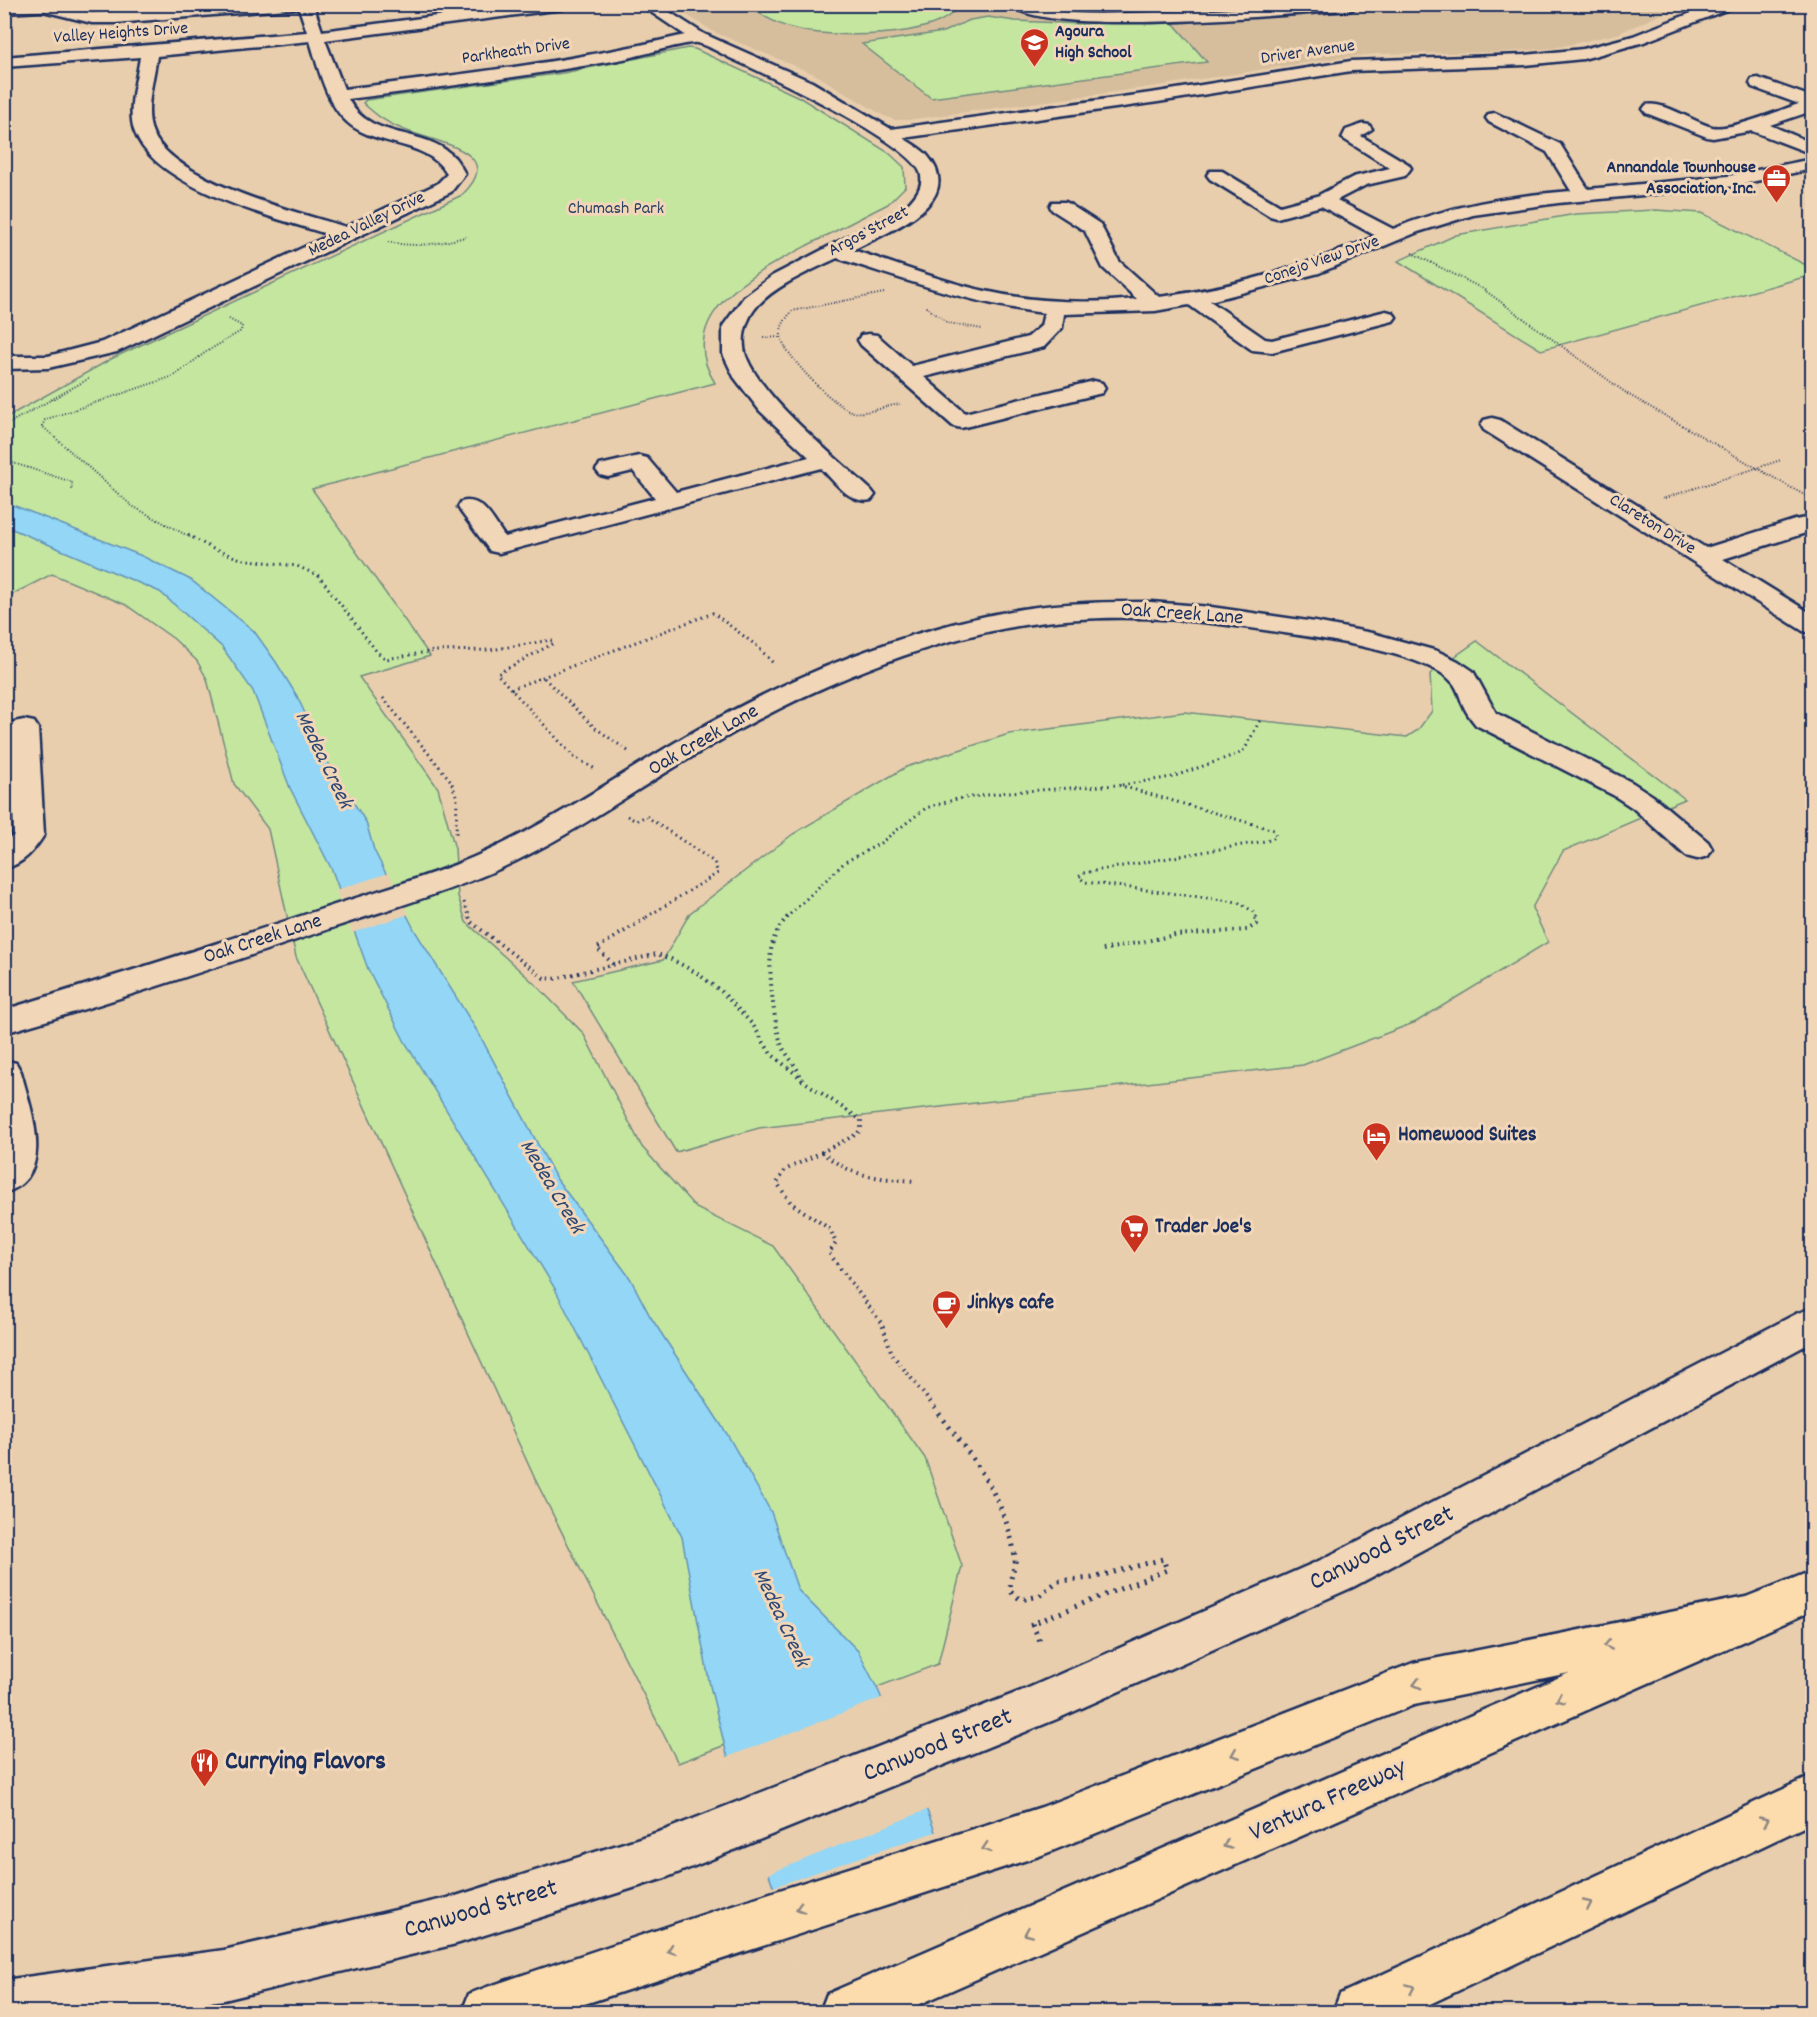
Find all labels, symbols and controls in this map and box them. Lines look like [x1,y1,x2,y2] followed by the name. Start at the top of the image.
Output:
[53,17,189,51] street label: Valley Heights Drive
[1055,20,1132,66] place label: Agoura High School
[1018,26,1050,68] school or university icon: Agoura High School
[460,32,572,72] street label: Parkheath Drive
[1259,34,1357,72] street label: Driver Avenue
[1607,156,1756,202] place label: Annandale Townhouse Association, Inc.
[1761,162,1793,204] office icon: Annandale Townhouse Association, Inc.
[304,186,430,264] street label: Medea Valley Drive
[568,197,664,222] park label: Chumash Park
[824,200,914,264] street label: Argos Street
[1261,230,1383,292] street label: Conejo View Drive
[1604,488,1700,562] street label: Clareton Drive
[1120,596,1244,634] street label: Oak Creek Lane
[643,697,765,785] street label: Oak Creek Lane
[286,706,361,816] water label: Medea Creek
[200,907,326,973] street label: Oak Creek Lane
[1361,1120,1393,1162] hotel icon: Homewood Suites
[1398,1121,1537,1151] place label: Homewood Suites
[511,1134,592,1242] water label: Medea Creek
[1118,1212,1150,1254] supermarket icon: Trader Joe's
[1155,1213,1252,1243] place label: Trader Joe's
[930,1288,962,1330] cafe icon: Jinkys cafe
[967,1289,1054,1319] place label: Jinkys cafe
[1303,1496,1461,1601] street label: Canwood Street
[744,1564,817,1674] water label: Medea Creek
[1603,1638,1613,1651] one-way arrow
[1412,1676,1422,1689] one-way arrow
[1555,1692,1566,1704] one-way arrow
[858,1699,1019,1793] street label: Canwood Street
[225,1744,386,1781] place label: Currying Flavors
[188,1746,220,1788] restaurant icon: Currying Flavors
[1231,1747,1241,1760] one-way arrow
[1244,1750,1413,1852] street label: Ventura Freeway
[1758,1817,1769,1829] one-way arrow
[1223,1838,1234,1850] one-way arrow
[981,1841,992,1854] one-way arrow
[400,1870,563,1950] street label: Canwood Street
[1581,1900,1592,1912] one-way arrow
[795,1901,806,1913] one-way arrow
[1024,1925,1035,1937] one-way arrow
[666,1943,677,1956] one-way arrow
[1405,1983,1416,1995] one-way arrow

